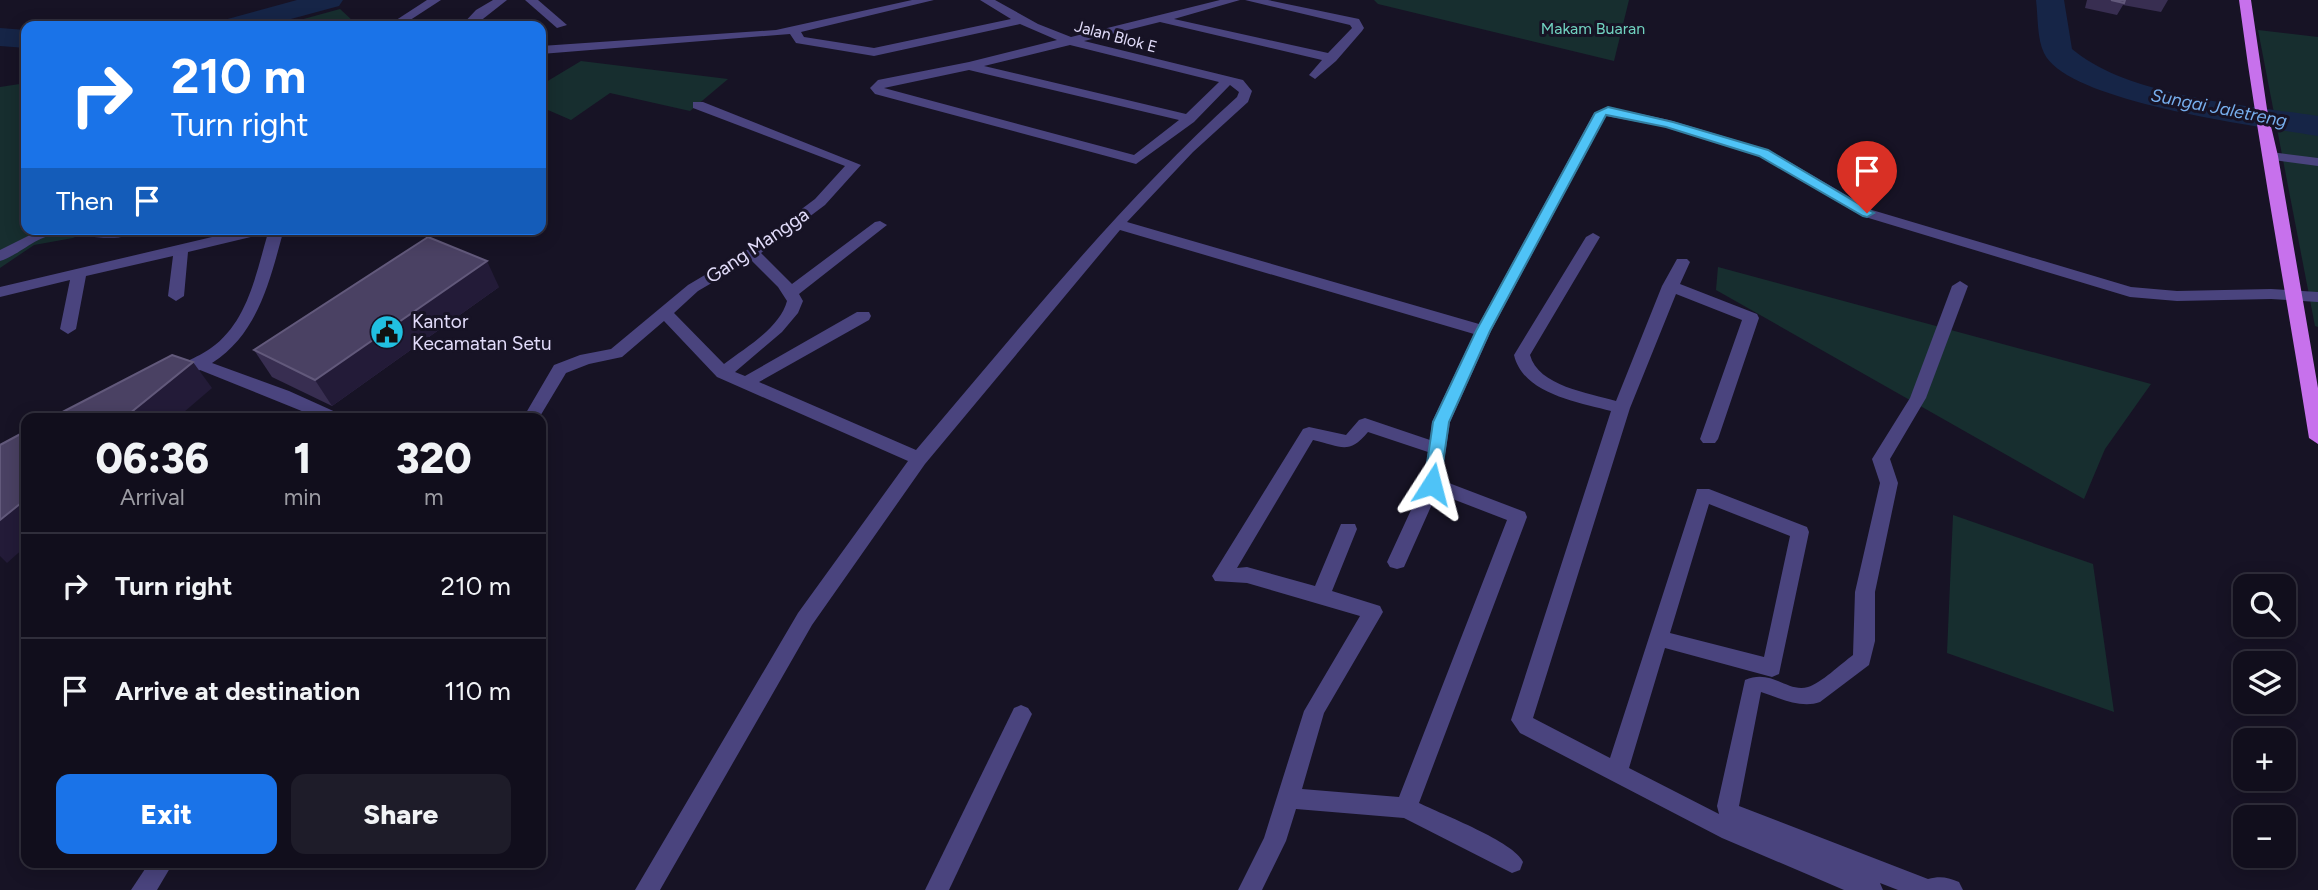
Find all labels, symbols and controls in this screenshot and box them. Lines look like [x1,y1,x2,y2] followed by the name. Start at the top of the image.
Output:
[1072,16,1159,57] street label: Jalan Blok E
[1541,19,1645,38] park label: Makam Buaran
[171,46,306,105] text: 210 m
[56,49,147,140] icon: right
[2149,84,2289,132] water label: Sungai Jaletreng
[171,106,309,144] text: Turn right
[1837,141,1897,213] pin
[1848,152,1886,190] icon: arrive
[128,182,166,220] icon: arrive
[56,185,114,217] text: Then
[702,203,813,288] street label: Gang Mangga
[412,310,552,355] place label: Kantor Kecamatan Setu
[368,313,406,351] public building icon: Kantor Kecamatan Setu
[95,433,209,484] text: 06:36
[294,433,312,484] text: 1
[396,433,472,484] text: 320
[1395,447,1469,521] position arrow
[120,483,185,511] text: Arrival
[284,483,321,511] text: min
[424,483,444,511] text: m
[56,567,94,605] icon: right
[115,570,232,602] text: Turn right
[441,570,511,602] text: 210 m
[2233,574,2296,868] map controls
[2233,574,2296,637] button: search
[2233,651,2296,714] button: layers
[56,672,94,710] icon: arrive
[115,675,360,707] text: Arrive at destination
[444,675,511,707] text: 110 m
[2233,728,2296,791] button: +
[56,774,277,854] button: Exit
[291,774,511,854] button: Share
[2233,805,2296,868] button: −

